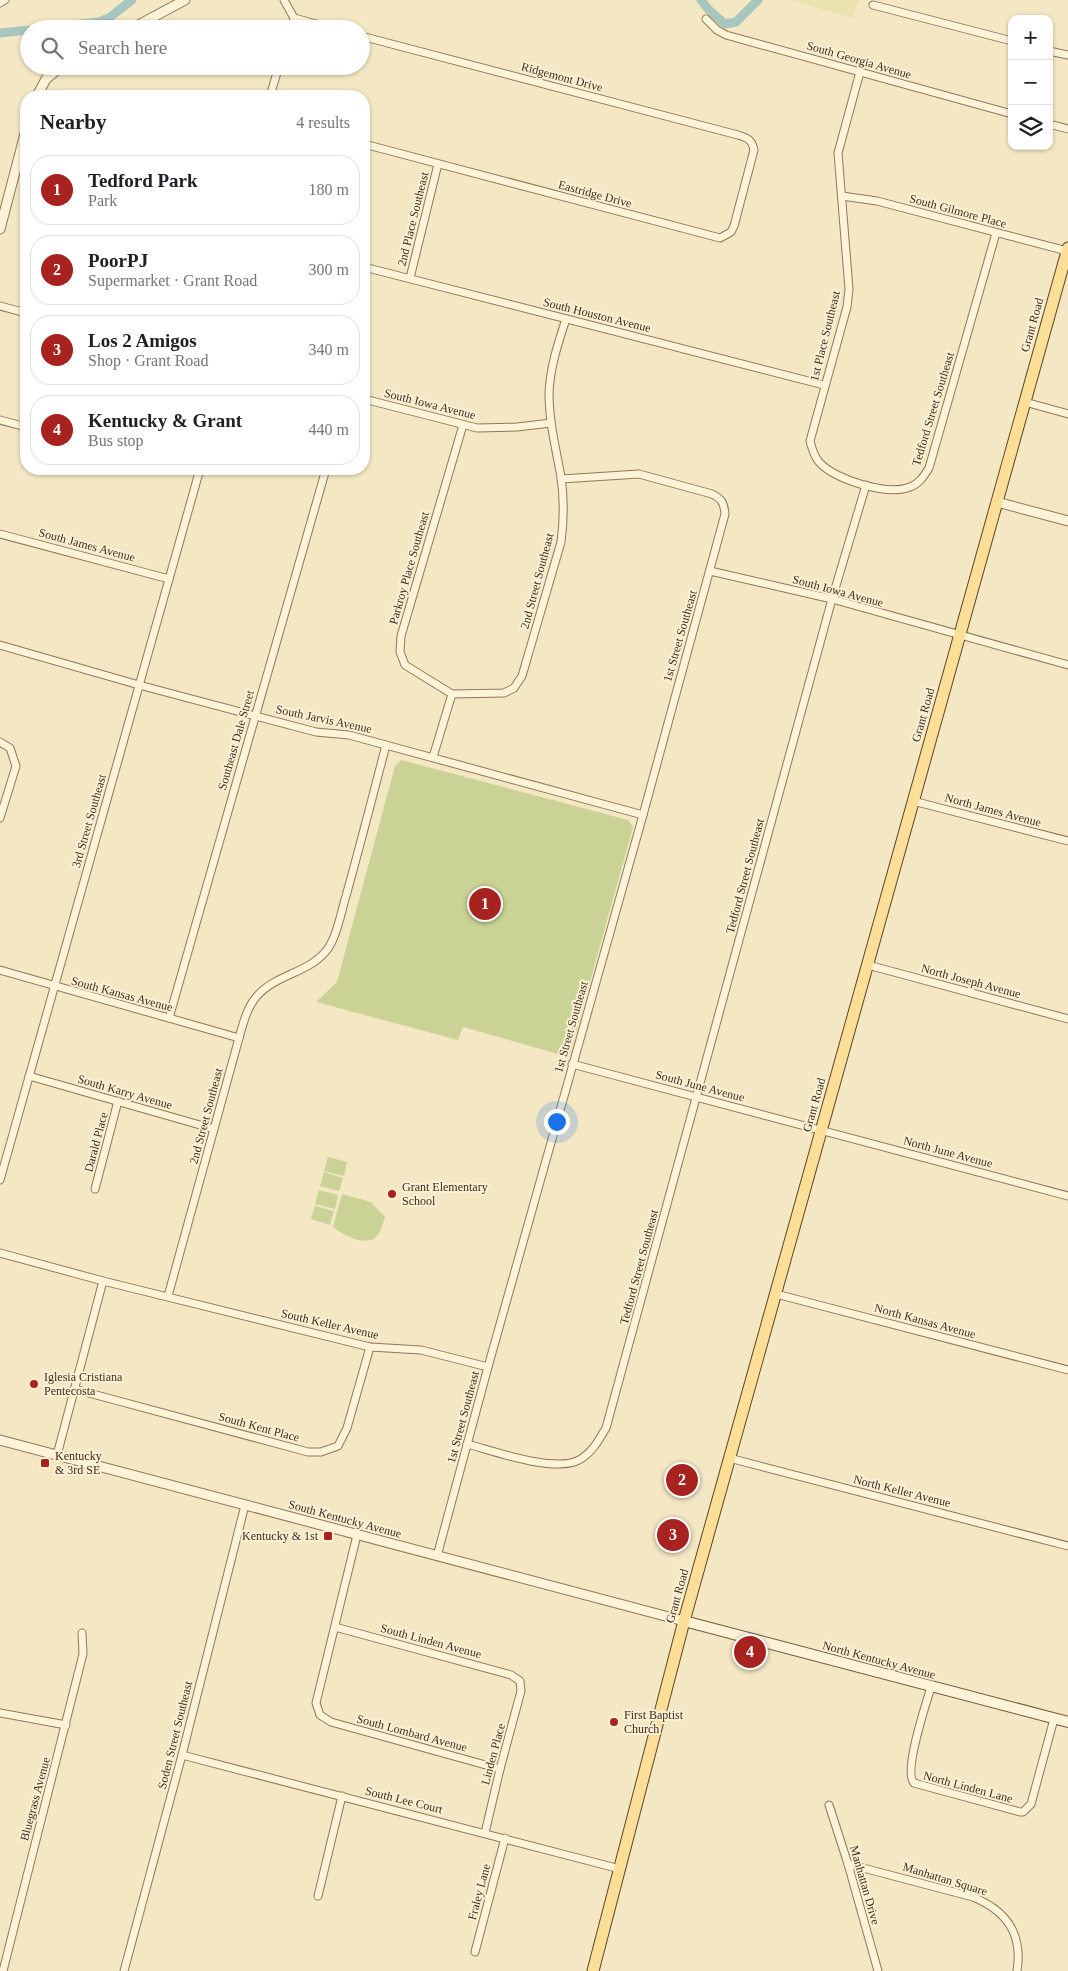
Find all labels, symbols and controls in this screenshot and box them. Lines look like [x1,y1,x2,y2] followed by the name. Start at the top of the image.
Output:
[1008,15,1053,150] map controls
[1008,15,1053,60] button: +
[20,20,370,75] search box
[38,34,66,62] icon: search
[78,37,167,58] text: Search here
[805,38,913,82] street label: South Georgia Avenue
[520,59,604,95] street label: Ridgemont Drive
[1008,60,1053,105] button: −
[1008,105,1053,150] button: layers
[40,110,107,134] text: Nearby
[296,114,350,131] text: 4 results
[88,170,198,191] text: Tedford Park
[395,170,432,268] street label: 2nd Place Southeast
[557,177,633,211] street label: Eastridge Drive
[53,181,61,198] text: 1
[309,181,349,198] text: 180 m
[908,191,1008,231] street label: South Gilmore Place
[88,192,117,209] text: Park
[88,250,148,271] text: PoorPJ
[53,261,61,278] text: 2
[309,261,349,278] text: 300 m
[88,272,257,289] text: Supermarket · Grant Road
[807,289,843,383] street label: 1st Place Southeast
[542,295,652,335] street label: South Houston Avenue
[1018,296,1046,354] street label: Grant Road
[88,330,197,351] text: Los 2 Amigos
[53,341,61,358] text: 3
[309,341,349,358] text: 340 m
[909,350,957,468] street label: Tedford Street Southeast
[88,352,208,369] text: Shop · Grant Road
[383,386,477,422] street label: South Iowa Avenue
[88,410,242,431] text: Kentucky & Grant
[53,421,61,438] text: 4
[309,421,349,438] text: 440 m
[88,432,144,449] text: Bus stop
[386,509,432,626] street label: Parkroy Place Southeast
[37,525,137,565] street label: South James Avenue
[517,531,557,630] street label: 2nd Street Southeast
[791,572,885,610] street label: South Iowa Avenue
[660,588,700,683] street label: 1st Street Southeast
[909,686,937,744] street label: Grant Road
[215,688,257,792] street label: Southeast Dale Street
[275,702,373,736] street label: South Jarvis Avenue
[69,772,109,869] street label: 3rd Street Southeast
[943,790,1043,830] street label: North James Avenue
[723,816,767,935] street label: Tedford Street Southeast
[469,885,501,923] pin: 1
[920,961,1022,1001] street label: North Joseph Avenue
[70,974,174,1014] street label: South Kansas Avenue
[551,979,591,1074] street label: 1st Street Southeast
[186,1066,226,1165] street label: 2nd Street Southeast
[654,1067,746,1105] street label: South June Avenue
[76,1072,174,1112] street label: South Karry Avenue
[800,1076,828,1134] street label: Grant Road
[544,1109,570,1135] your location
[81,1110,111,1174] street label: Darald Place
[902,1133,994,1171] street label: North June Avenue
[402,1180,488,1208] place label: Grant Elementary School
[386,1188,398,1200] marker: Grant Elementary School
[617,1207,661,1326] street label: Tedford Street Southeast
[873,1301,977,1341] street label: North Kansas Avenue
[280,1306,380,1342] street label: South Keller Avenue
[444,1369,482,1465] street label: 1st Street Southeast
[44,1370,123,1398] place label: Iglesia Cristiana Pentecosta
[28,1378,40,1390] marker: Iglesia Cristiana Pentecosta
[217,1409,301,1445] street label: South Kent Place
[55,1449,102,1477] place label: Kentucky & 3rd SE
[39,1457,51,1469] marker: Kentucky & 3rd SE
[666,1461,698,1499] pin: 2
[852,1472,952,1510] street label: North Keller Avenue
[287,1497,403,1541] street label: South Kentucky Avenue
[657,1516,689,1554] pin: 3
[242,1529,319,1543] place label: Kentucky & 1st
[322,1530,334,1542] marker: Kentucky & 1st
[663,1567,691,1625] street label: Grant Road
[379,1621,483,1661] street label: South Linden Avenue
[734,1633,766,1671] pin: 4
[821,1638,937,1682] street label: North Kentucky Avenue
[155,1679,195,1790] street label: Soden Street Southeast
[624,1708,684,1736] place label: First Baptist Church
[355,1712,469,1754] street label: South Lombard Avenue
[608,1716,620,1728] marker: First Baptist Church
[478,1722,508,1786] street label: Linden Place
[17,1756,53,1842] street label: Bluegrass Avenue
[922,1768,1014,1806] street label: North Linden Lane
[364,1784,445,1817] street label: South Lee Court
[847,1844,883,1926] street label: Manhattan Drive
[901,1859,989,1899] street label: Manhattan Square
[465,1862,493,1922] street label: Fraley Lane

